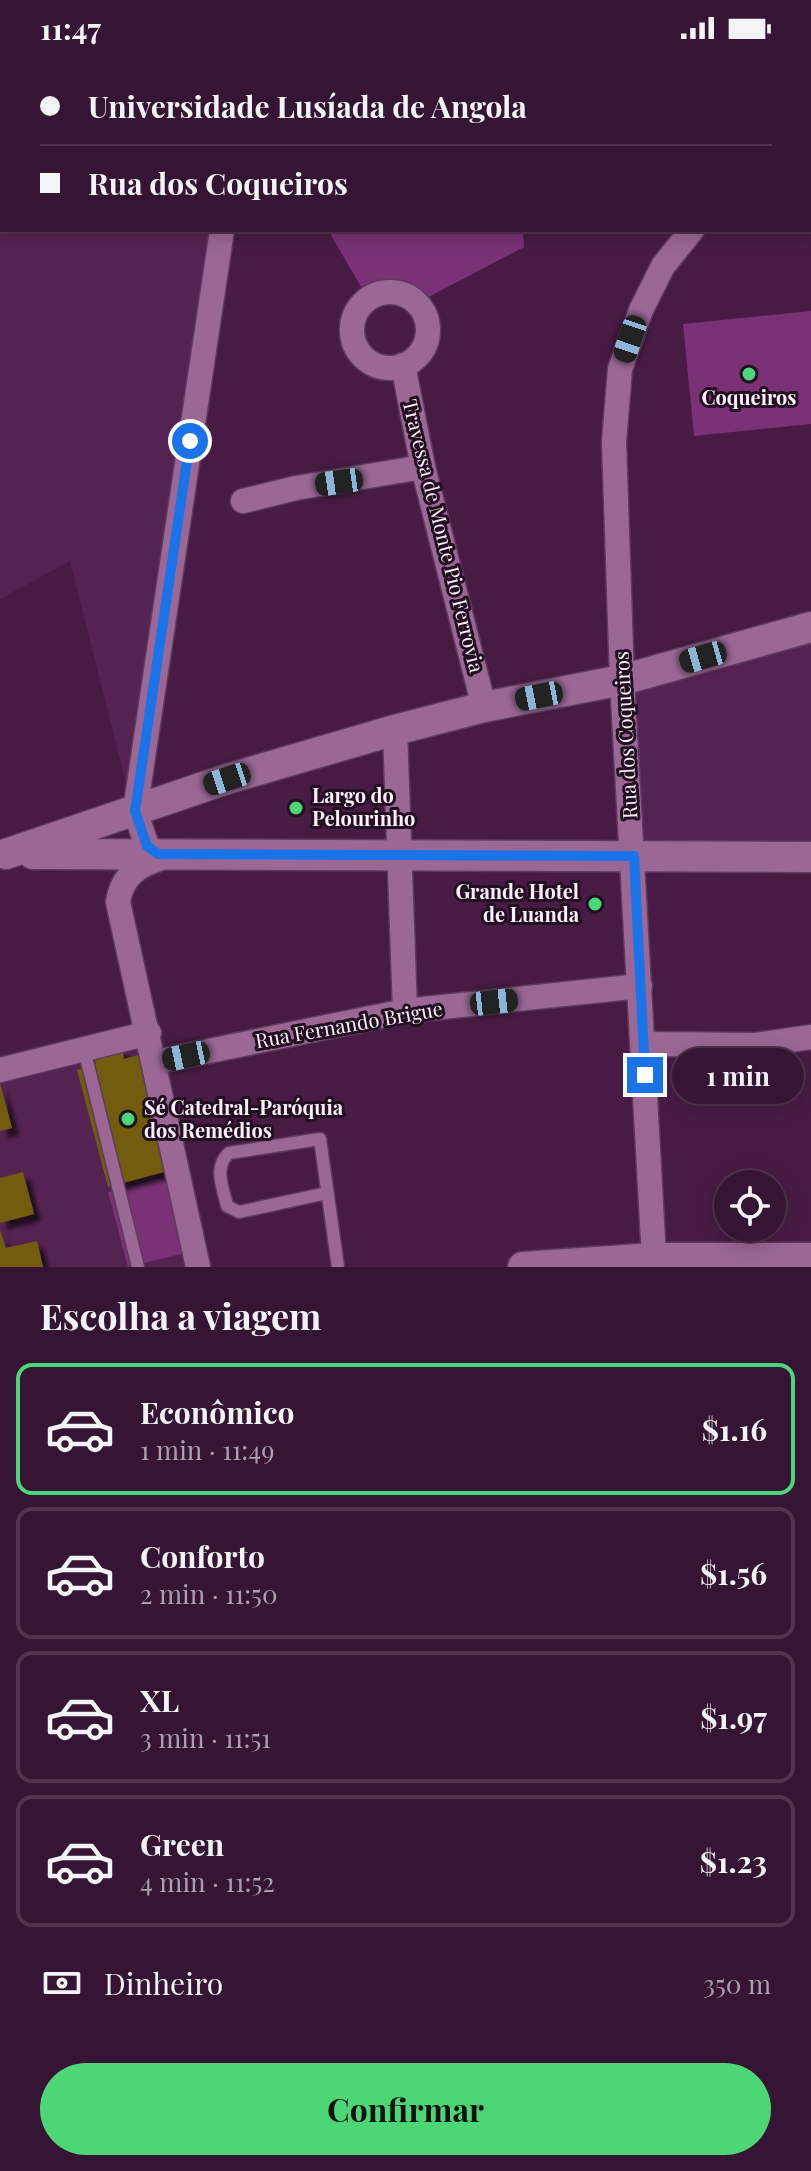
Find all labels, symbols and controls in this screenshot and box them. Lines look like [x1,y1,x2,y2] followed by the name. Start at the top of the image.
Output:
[40,8,101,48] text: 11:47
[88,86,527,126] text: Universidade Lusíada de Angola
[88,163,348,203] text: Rua dos Coqueiros
[611,312,649,366] car
[740,365,758,383] marker: Coqueiros
[701,383,797,410] place label: Coqueiros
[397,396,492,675] street label: Travessa de Monte Pio Ferrovia
[172,423,208,459] route start
[314,467,364,497] car
[677,639,729,675] car
[607,651,642,820] street label: Rua dos Coqueiros
[513,680,565,712] car
[200,760,254,798] car
[312,781,415,831] place label: Largo do Pelourinho
[287,799,305,817] marker: Largo do Pelourinho
[455,877,580,927] place label: Grande Hotel de Luanda
[586,895,604,913] marker: Grande Hotel de Luanda
[469,988,519,1016] car
[253,994,445,1053] street label: Rua Fernando Brigue
[160,1039,212,1073] car
[673,1047,805,1103] callout: 1 min
[627,1057,663,1093] route end
[706,1058,770,1093] text: 1 min
[144,1093,344,1143] place label: Sé Catedral-Paróquia dos Remédios
[119,1110,137,1128] marker: Sé Catedral-Paróquia dos Remédios
[714,1170,786,1242] map controls
[714,1170,786,1242] button: locate
[40,1291,321,1339] text: Escolha a viagem
[140,1392,295,1432] text: Econômico
[44,1393,116,1465] icon: car
[702,1409,767,1449] text: $1.16
[140,1432,274,1467] text: 1 min · 11:49
[140,1536,265,1576] text: Conforto
[44,1537,116,1609] icon: car
[700,1553,767,1593] text: $1.56
[140,1576,278,1611] text: 2 min · 11:50
[140,1680,179,1720] text: XL
[44,1681,116,1753] icon: car
[700,1697,767,1737] text: $1.97
[140,1720,271,1755] text: 3 min · 11:51
[140,1824,224,1864] text: Green
[44,1825,116,1897] icon: car
[700,1841,767,1881] text: $1.23
[140,1864,275,1899] text: 4 min · 11:52
[40,1961,84,2005] icon: cash
[104,1963,223,2003] text: Dinheiro
[703,1966,771,2001] text: 350 m
[40,2063,771,2155] button: Confirmar

